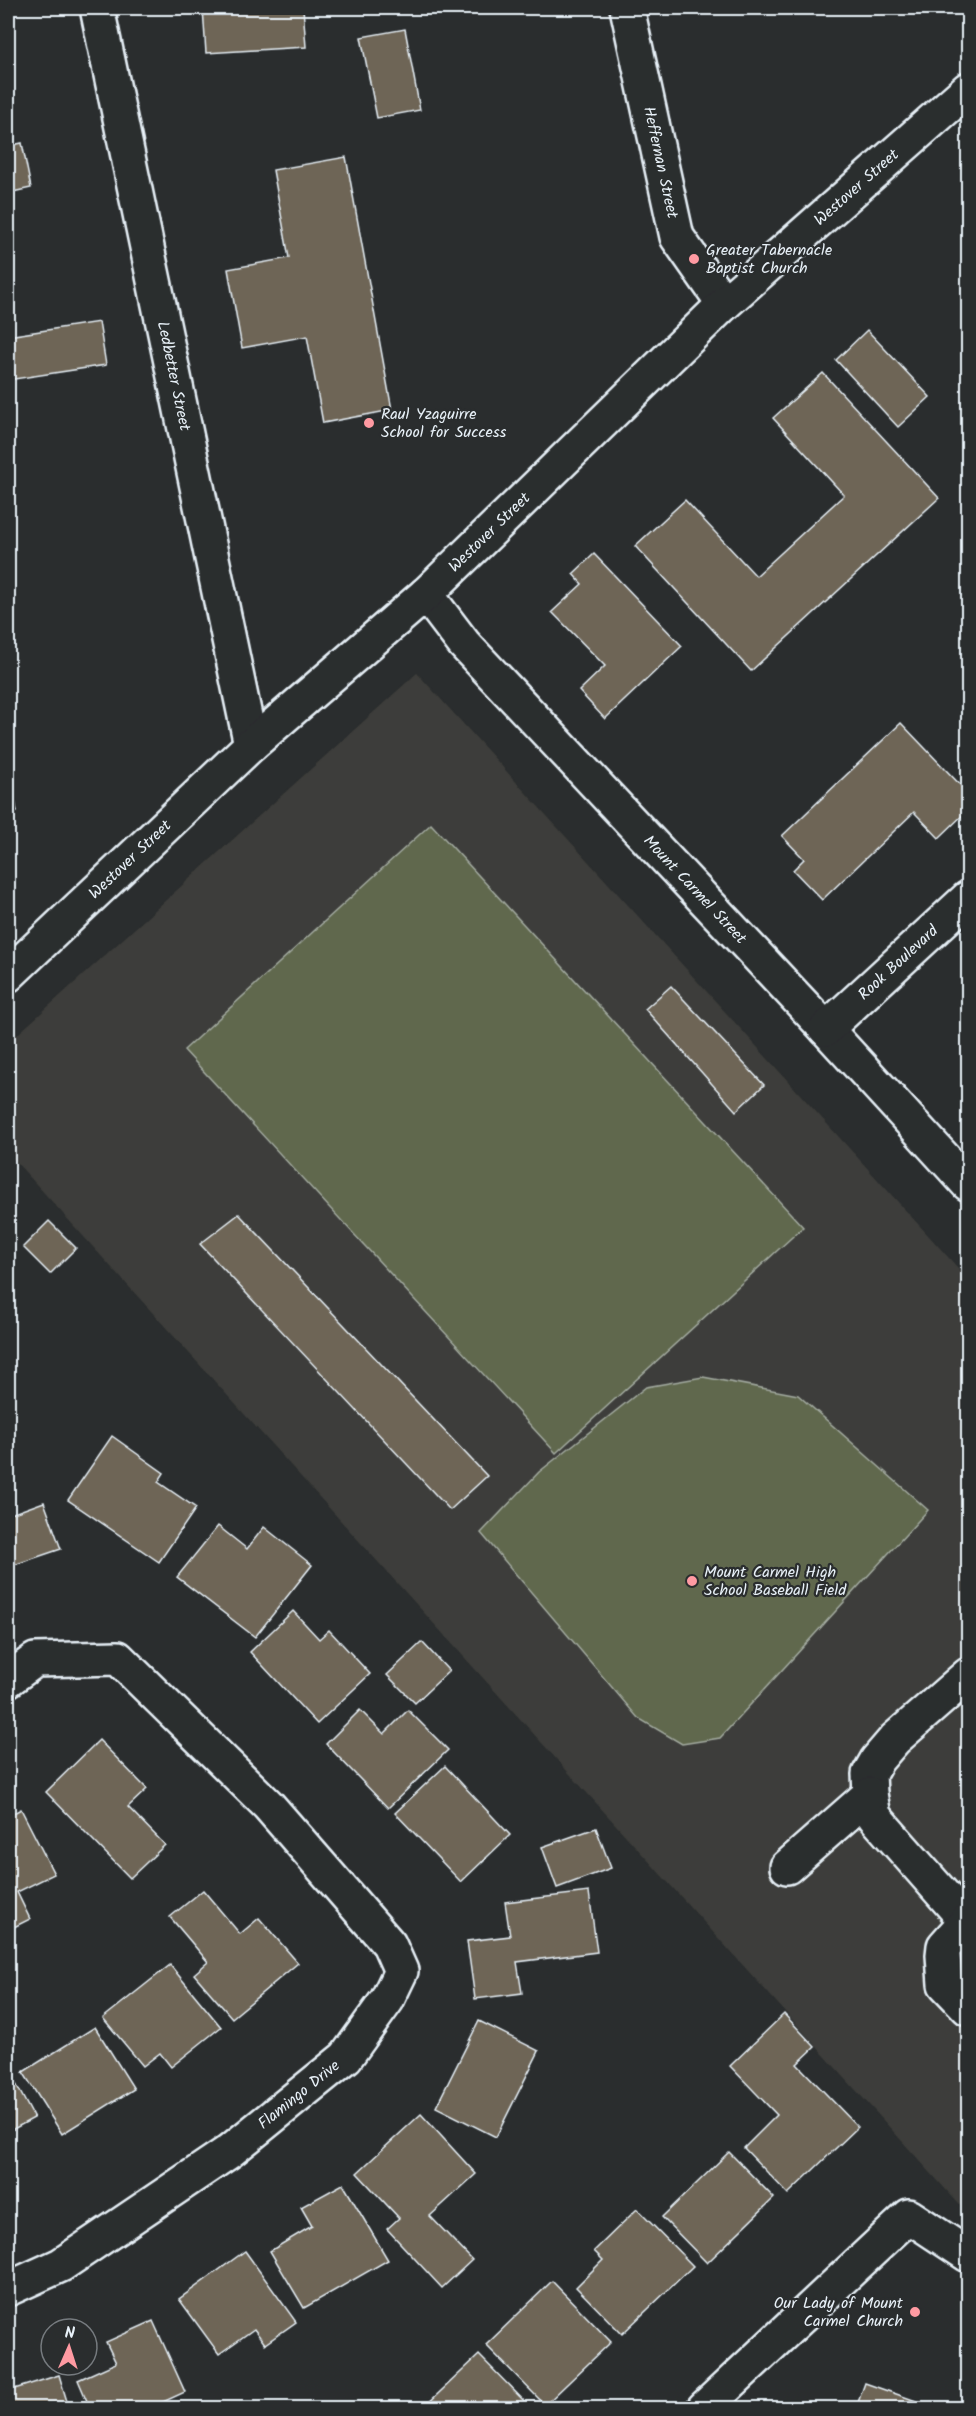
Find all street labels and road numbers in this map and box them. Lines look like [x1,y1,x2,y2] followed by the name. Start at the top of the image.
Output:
[636,104,685,222] street label: Heffernan Street
[808,142,905,232] street label: Westover Street
[150,319,198,434] street label: Ledbetter Street
[442,486,537,578] street label: Westover Street
[83,813,178,905] street label: Westover Street
[637,829,753,951] street label: Mount Carmel Street
[852,918,945,1006] street label: Rook Boulevard
[252,2054,346,2136] street label: Flamingo Drive

